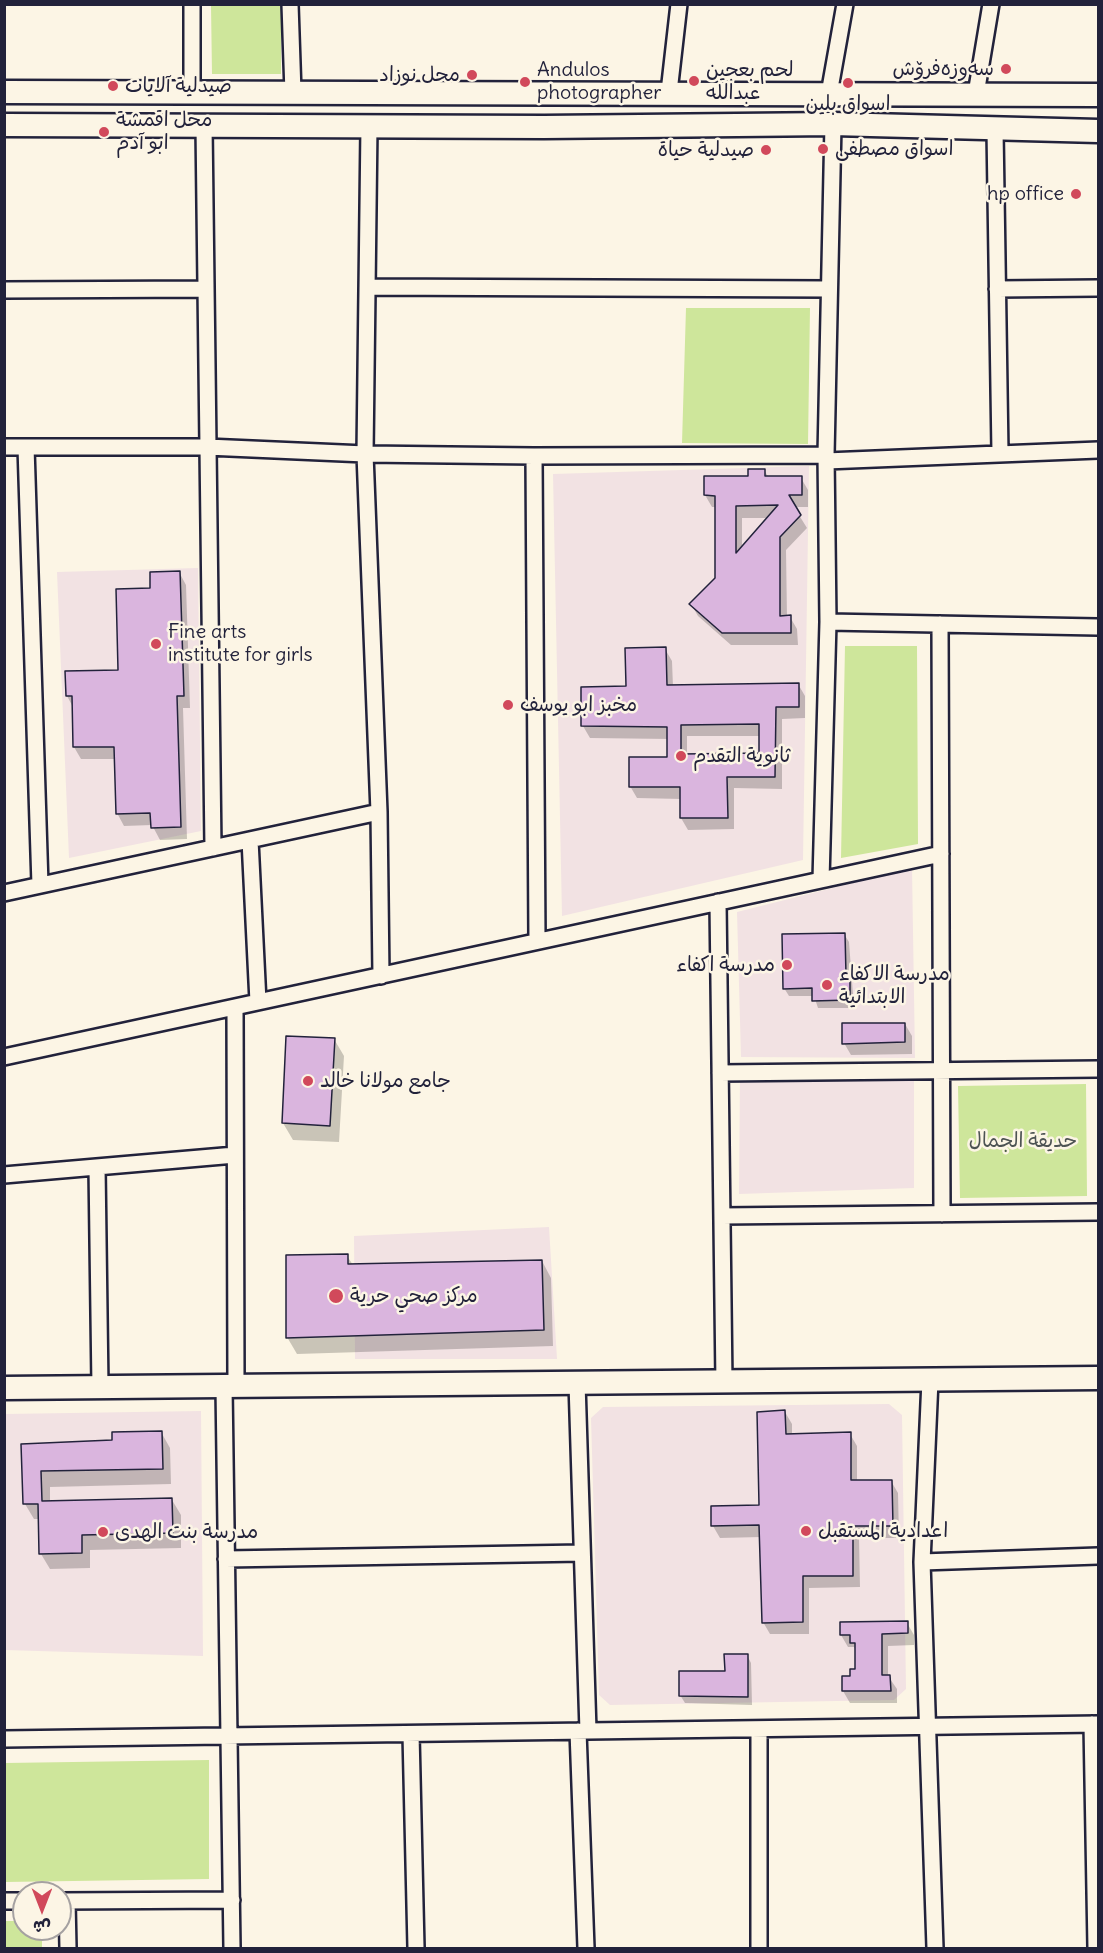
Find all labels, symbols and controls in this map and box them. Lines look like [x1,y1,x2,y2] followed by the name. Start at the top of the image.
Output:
[892,57,994,81] place label: سەوزەفرۆش
[537,58,661,105] place label: Andulos photographer
[706,58,794,105] place label: لحم بعجين عبدالله
[999,62,1013,76] marker: سەوزەفرۆش
[379,63,460,87] place label: محل نوزاد
[465,68,479,82] marker: محل نوزاد
[125,74,232,98] place label: صيدلية آلايات
[687,74,701,88] marker: لحم بعجين عبدالله
[518,75,532,89] marker: Andulos photographer
[841,76,855,90] marker: اسواق بلين
[106,79,120,93] marker: صيدلية آلايات
[805,92,891,116] place label: اسواق بلين
[116,108,212,155] place label: محل اقمشة ابو آدم
[97,125,111,139] marker: محل اقمشة ابو آدم
[835,137,953,161] place label: اسواق مصطفى
[658,138,754,162] place label: صيدلية حياة
[816,142,830,156] marker: اسواق مصطفى
[759,143,773,157] marker: صيدلية حياة
[987,182,1064,206] place label: hp office
[1069,187,1083,201] marker: hp office
[168,620,313,667] place label: Fine arts institute for girls
[149,637,163,651] marker: Fine arts institute for girls
[520,693,637,717] place label: مخبز ابو يوسف
[501,698,515,712] marker: مخبز ابو يوسف
[693,744,790,768] place label: ثانوية التقدم
[674,749,688,763] marker: ثانوية التقدم
[676,953,775,977] place label: مدرسة اكفاء
[780,958,794,972] marker: مدرسة اكفاء
[839,962,950,1009] place label: مدرسة الاكفاء الابتدائية
[820,978,834,992] marker: مدرسة الاكفاء الابتدائية
[320,1069,451,1093] place label: جامع مولانا خالد
[301,1074,315,1088] marker: جامع مولانا خالد
[969,1129,1077,1153] park label: حديقة الجمال
[350,1284,478,1308] place label: مركز صحي حرية
[327,1287,345,1305] marker: مركز صحي حرية
[818,1519,948,1543] place label: اعدادية المستقبل
[115,1520,258,1544] place label: مدرسة بنت الهدی
[799,1524,813,1538] marker: اعدادية المستقبل
[96,1525,110,1539] marker: مدرسة بنت الهدی
[12,1881,72,1941] north arrow
[33,1917,51,1937] text: ش

